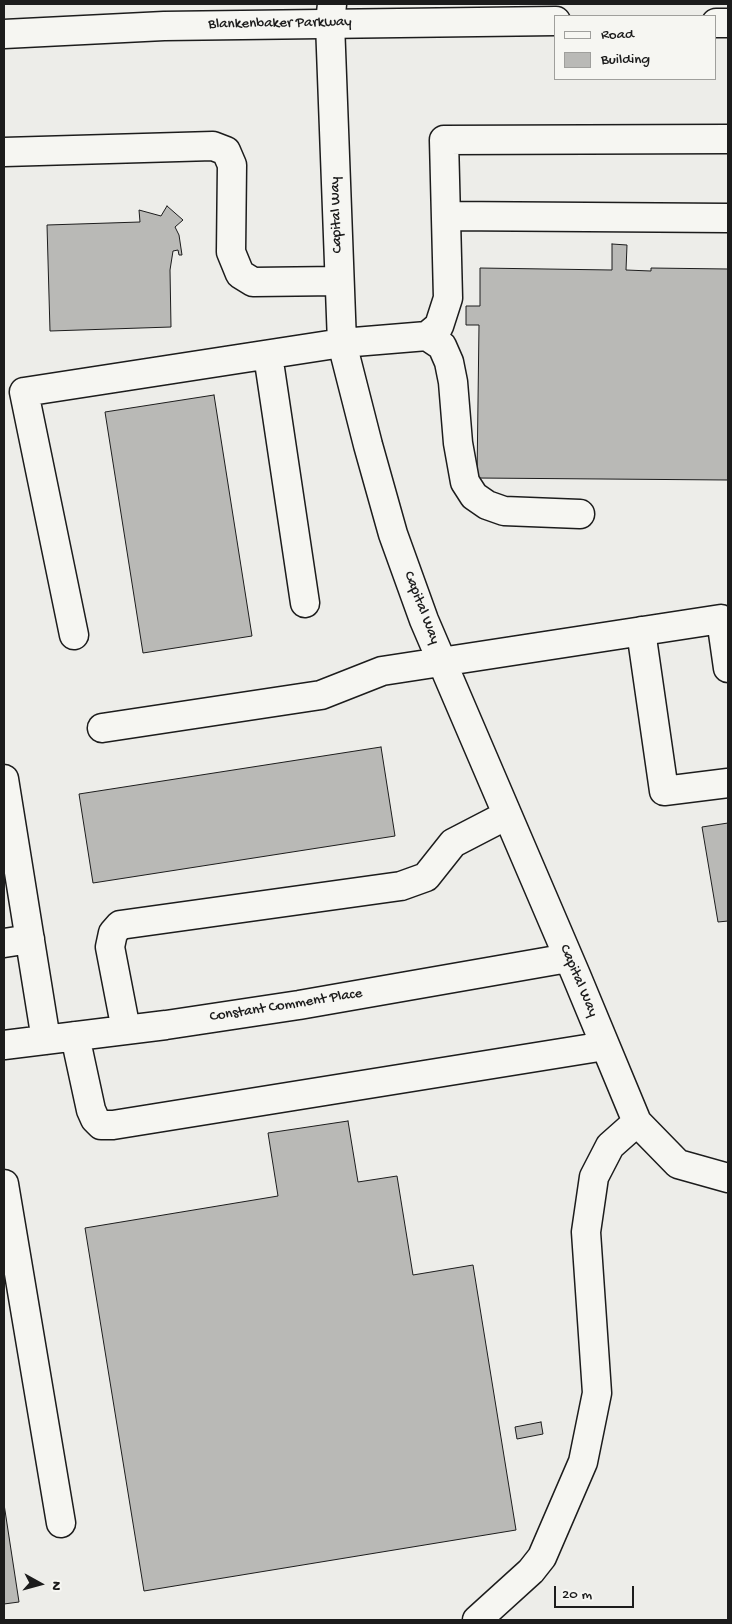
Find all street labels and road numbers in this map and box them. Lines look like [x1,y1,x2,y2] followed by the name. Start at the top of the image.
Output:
[208,14,352,34] street label: Blankenbaker Parkway
[327,176,347,254] street label: Capital Way
[399,569,443,647] street label: Capital Way
[555,942,601,1020] street label: Capital Way
[208,985,364,1027] street label: Constant Comment Place

